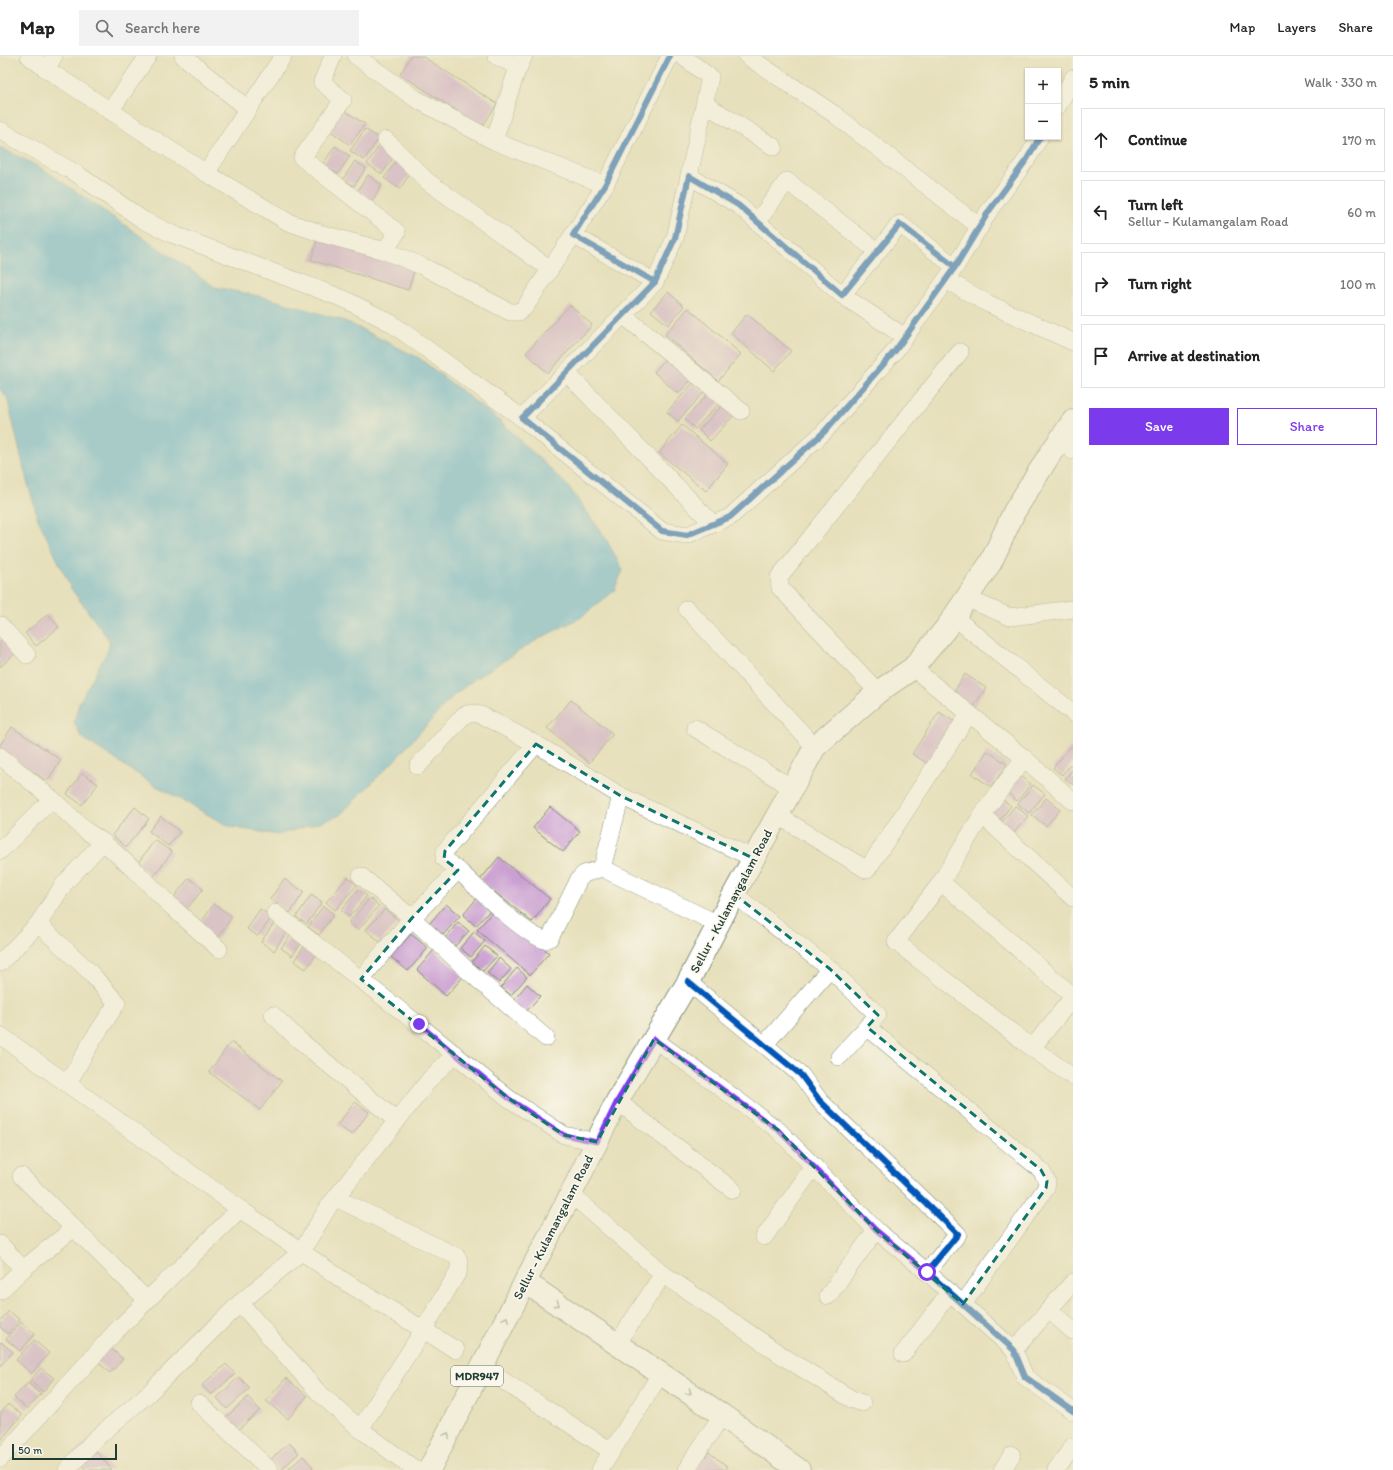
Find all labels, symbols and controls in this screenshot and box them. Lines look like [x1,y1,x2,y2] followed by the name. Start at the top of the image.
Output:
[79,10,359,46] search box
[20,16,55,39] text: Map
[93,17,115,39] icon: search
[125,19,200,37] text: Search here
[1230,19,1255,36] text: Map
[1277,19,1316,36] text: Layers
[1338,19,1373,36] text: Share
[1025,68,1061,140] map controls
[1025,68,1061,104] button: +
[1089,72,1129,92] text: 5 min
[1304,75,1377,90] text: Walk · 330 m
[1025,104,1061,140] button: −
[1090,129,1112,151] icon: ahead
[1128,131,1187,149] text: Continue
[1342,133,1376,148] text: 170 m
[1128,196,1183,214] text: Turn left
[1090,201,1112,223] icon: left
[1347,205,1376,220] text: 60 m
[1128,214,1289,229] text: Sellur - Kulamangalam Road
[1090,273,1112,295] icon: right
[1128,275,1192,293] text: Turn right
[1340,277,1376,292] text: 100 m
[1090,345,1112,367] icon: arrive
[1128,347,1260,365] text: Arrive at destination
[1089,408,1229,445] button: Save
[1237,408,1377,445] button: Share
[687,827,775,975] street label: Sellur - Kulamangalam Road
[410,1015,428,1033] route end
[510,1152,596,1302] street label: Sellur - Kulamangalam Road
[918,1263,936,1281] route start
[553,1299,560,1306] one-way arrow
[501,1316,509,1324] one-way arrow
[451,1366,503,1386] road number: MDR947
[684,1387,691,1394] one-way arrow
[442,1432,450,1439] one-way arrow
[12,1442,117,1461] scale bar
[18,1444,42,1457] text: 50 m

